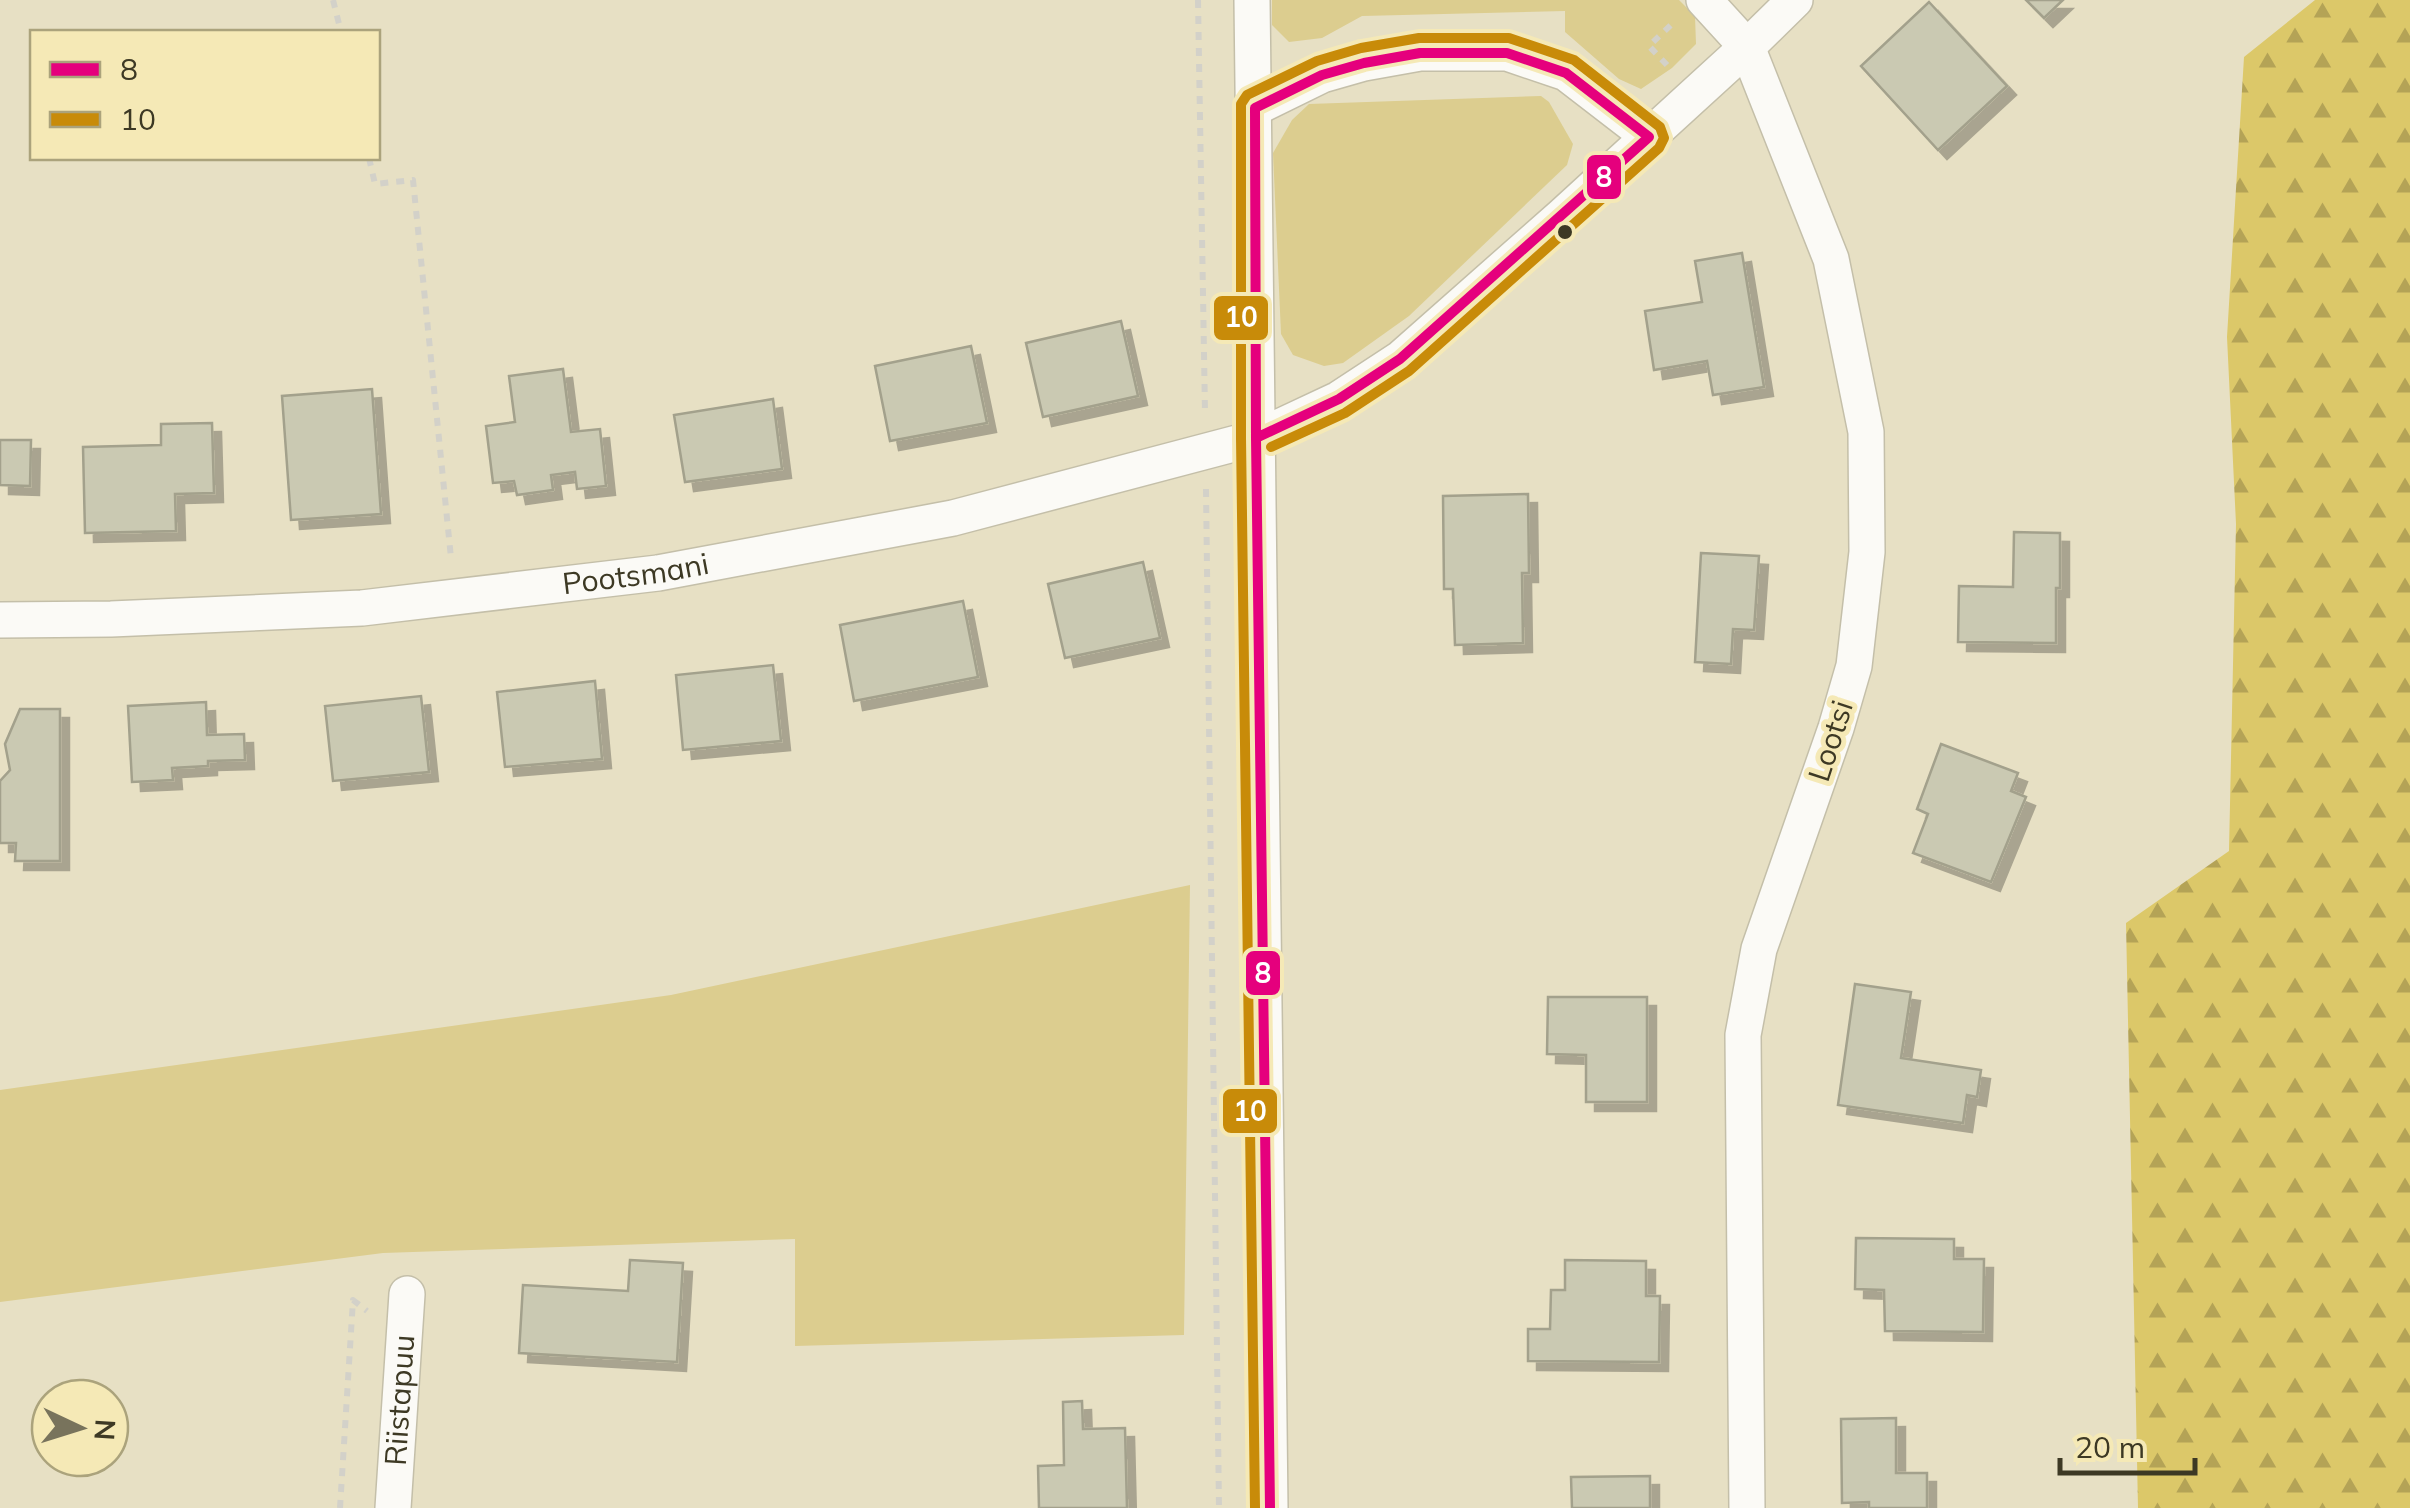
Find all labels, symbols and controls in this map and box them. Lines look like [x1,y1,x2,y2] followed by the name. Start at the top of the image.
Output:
[30,30,380,160] legend
[120,50,138,88] text: 8
[120,100,156,138] text: 10
[1585,153,1623,201] line badge: 8
[1596,159,1612,194] text: 8
[1555,222,1575,242] unlabelled marker
[1212,294,1270,342] line badge: 10
[1224,299,1258,334] text: 10
[560,544,712,602] street label: Pootsmani
[1799,695,1861,786] street label: Lootsi
[1244,949,1282,997] line badge: 8
[1255,955,1271,990] text: 8
[1221,1087,1279,1135] line badge: 10
[1233,1093,1267,1128] text: 10
[376,1334,422,1467] street label: Riistapuu
[30,1378,130,1478] north arrow
[2060,1413,2195,1475] scale bar
[87,1418,124,1442] text: N
[2075,1428,2145,1466] text: 20 m

